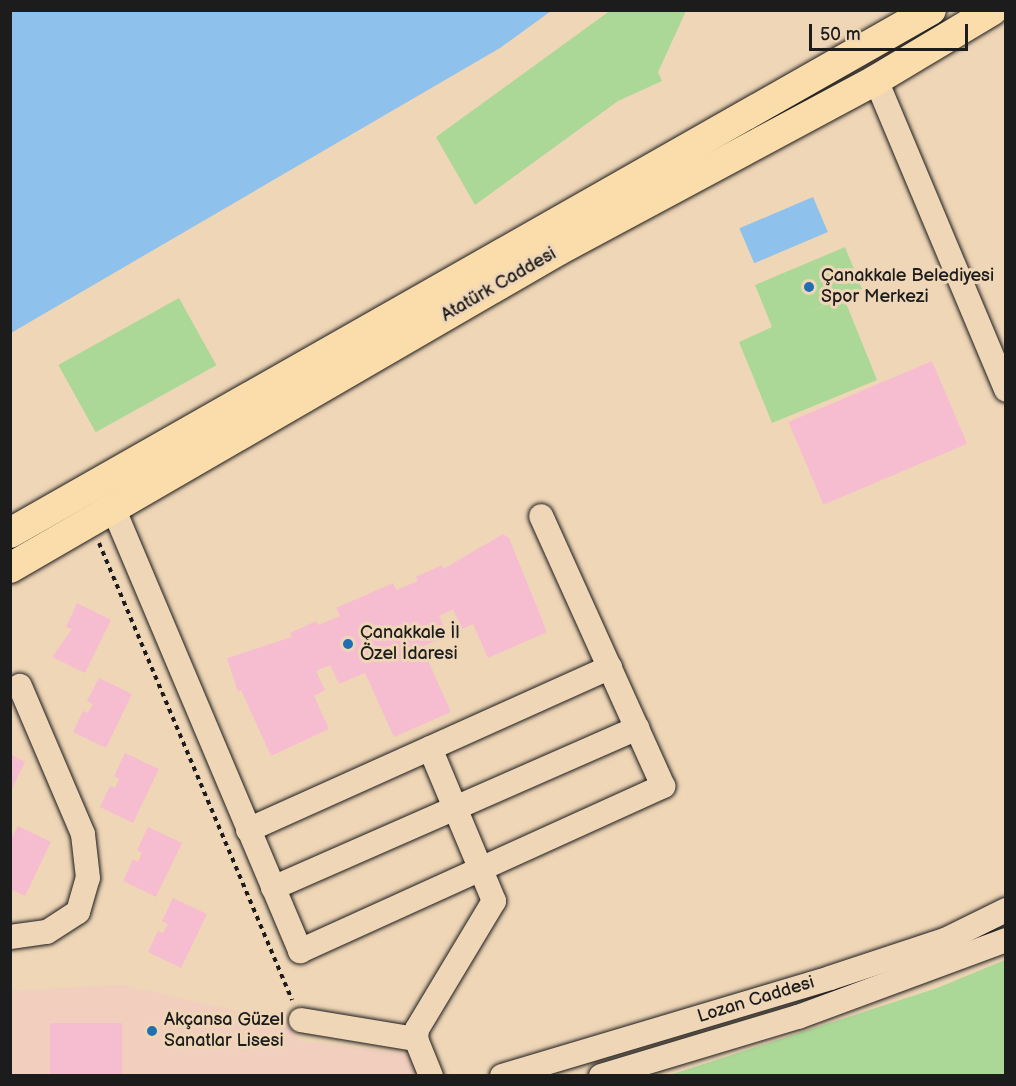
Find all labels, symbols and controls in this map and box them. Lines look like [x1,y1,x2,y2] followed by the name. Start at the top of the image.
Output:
[812,12,971,50] scale bar
[820,24,861,45] text: 50 m
[438,243,560,327] street label: Atatürk Caddesi
[821,266,994,308] place label: Çanakkale Belediyesi Spor Merkezi
[802,280,816,294] marker: Çanakkale Belediyesi Spor Merkezi
[360,623,459,666] place label: Çanakkale İl Özel İdaresi
[341,637,355,651] marker: Çanakkale İl Özel İdaresi
[695,972,817,1028] street label: Lozan Caddesi
[164,1010,284,1052] place label: Akçansa Güzel Sanatlar Lisesi
[145,1024,159,1038] marker: Akçansa Güzel Sanatlar Lisesi

